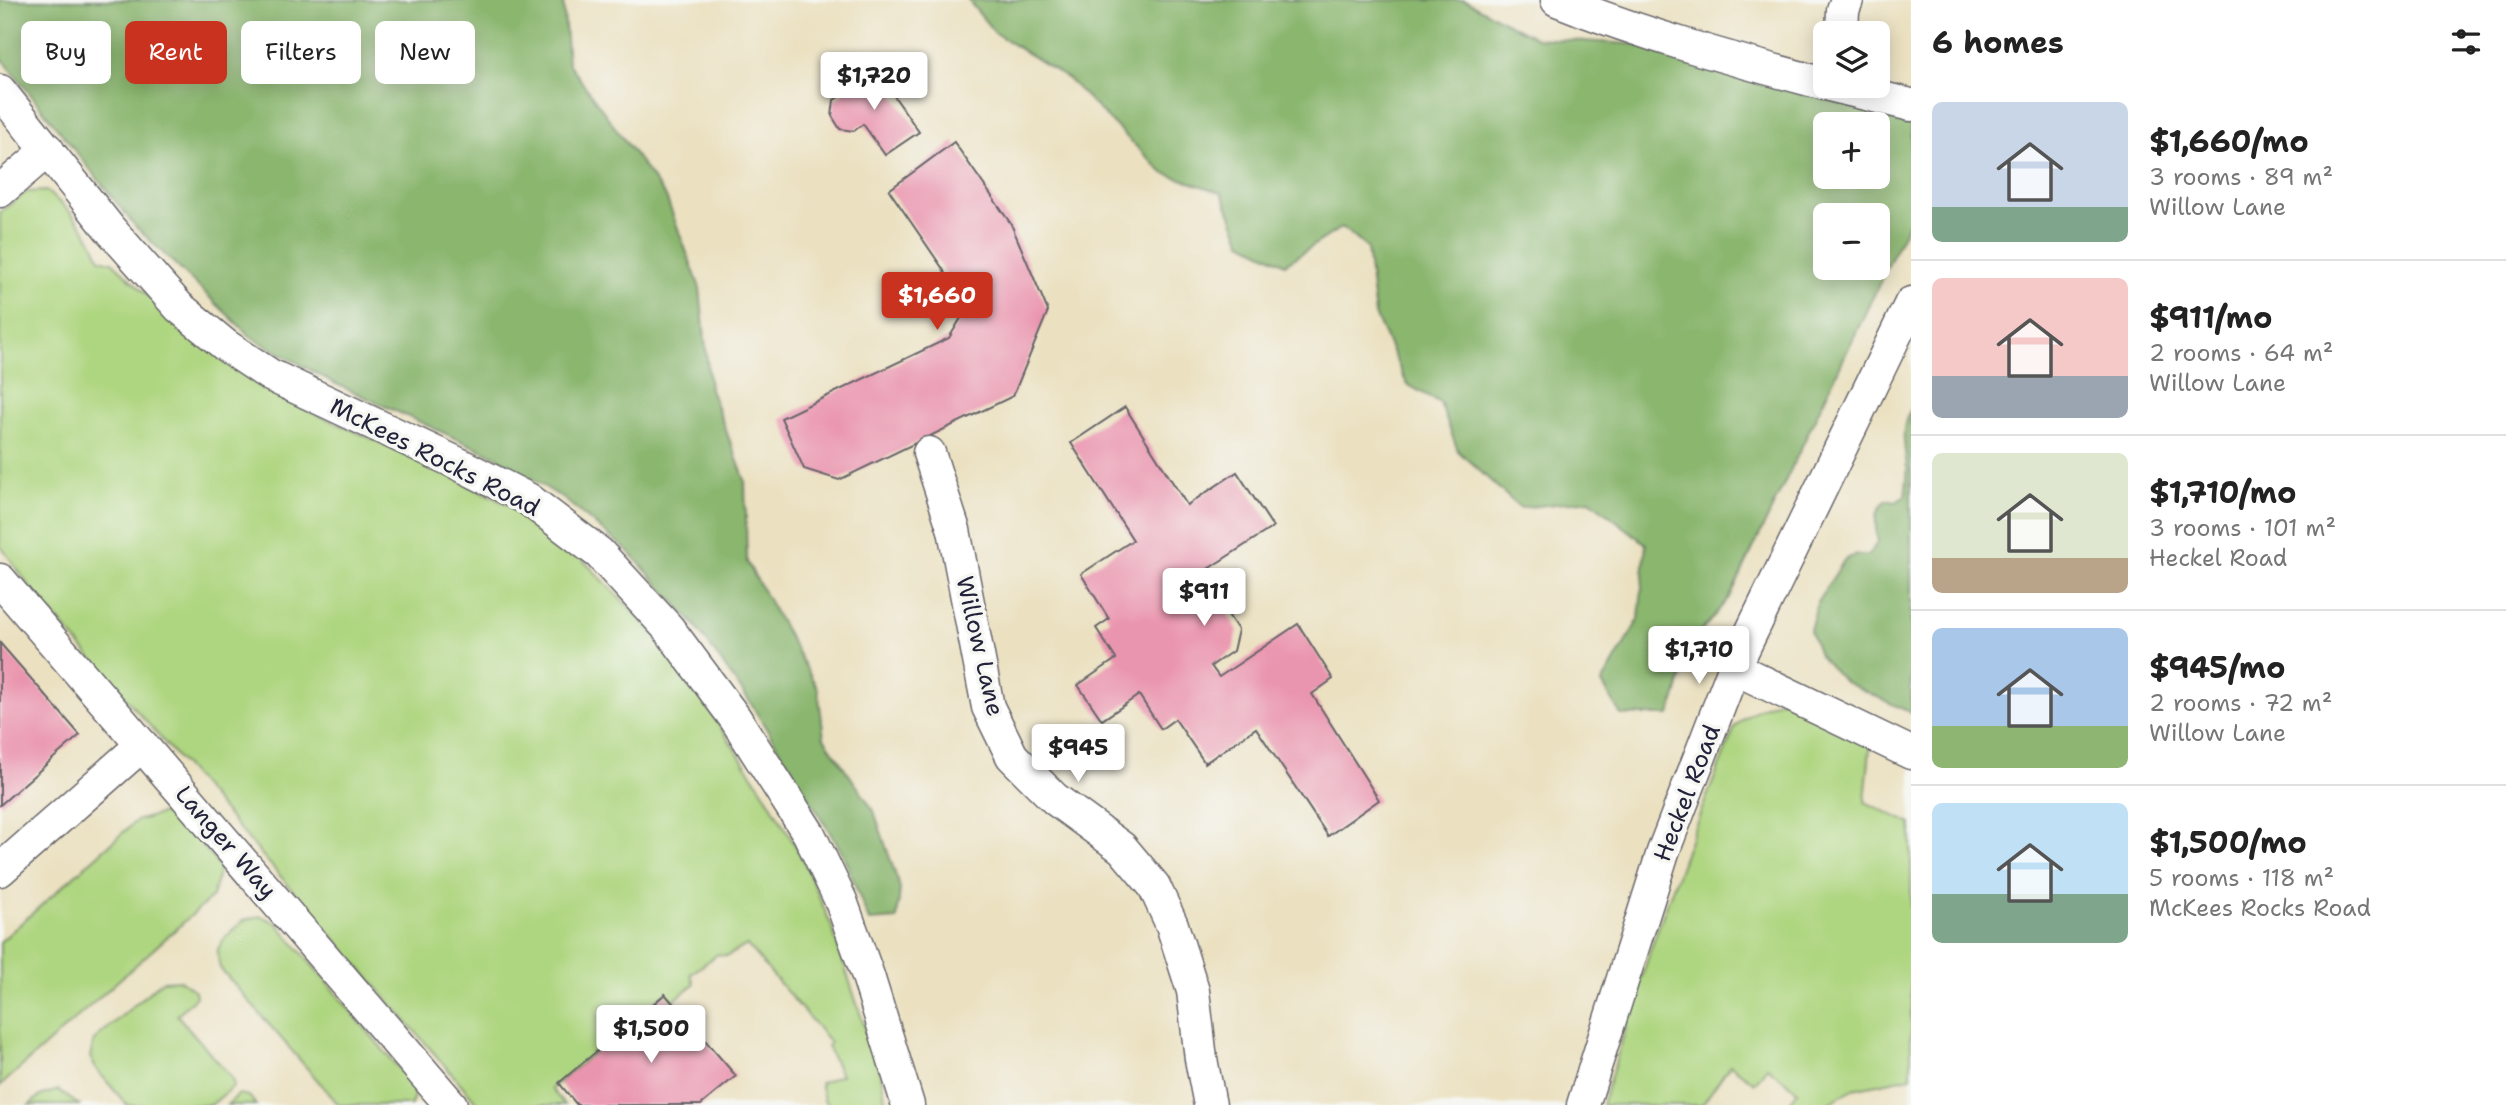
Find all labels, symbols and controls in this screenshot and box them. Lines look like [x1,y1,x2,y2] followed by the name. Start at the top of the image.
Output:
[21,21,111,84] chip: Buy
[125,21,227,84] chip: Rent
[241,21,361,84] chip: Filters
[375,21,475,84] chip: New
[1813,21,1890,280] map controls
[1813,21,1890,98] button: layers
[1932,22,2064,63] text: 6 homes
[2447,23,2485,61] icon: filters
[817,52,931,112] pin: $1,720
[837,60,911,90] text: $1,720
[1813,112,1890,189] button: +
[2149,121,2309,162] text: $1,660/mo
[1988,130,2072,214] icon: home
[2149,162,2333,192] text: 3 rooms · 89 m²
[2149,192,2286,222] text: Willow Lane
[1813,203,1890,280] button: −
[880,272,994,332] pin: $1,660
[898,280,976,310] text: $1,660
[2149,297,2272,338] text: $911/mo
[1988,306,2072,390] icon: home
[2149,338,2333,368] text: 2 rooms · 64 m²
[2149,368,2286,398] text: Willow Lane
[325,390,545,524] street label: McKees Rocks Road
[2149,472,2296,513] text: $1,710/mo
[1988,481,2072,565] icon: home
[2149,513,2336,543] text: 3 rooms · 101 m²
[2149,543,2287,573] text: Heckel Road
[1163,568,1245,628] pin: $911
[948,573,1012,719] street label: Willow Lane
[1179,576,1229,606] text: $911
[1642,626,1756,686] pin: $1,710
[1664,634,1734,664] text: $1,710
[2149,647,2286,688] text: $945/mo
[1988,656,2072,740] icon: home
[2149,688,2332,718] text: 2 rooms · 72 m²
[2149,718,2286,748] text: Willow Lane
[1646,720,1728,866] street label: Heckel Road
[1037,724,1119,784] pin: $945
[1048,732,1108,762] text: $945
[168,779,284,905] street label: Langer Way
[2149,822,2307,863] text: $1,500/mo
[1988,831,2072,915] icon: home
[2149,863,2334,893] text: 5 rooms · 118 m²
[2149,893,2371,923] text: McKees Rocks Road
[594,1006,708,1065] pin: $1,500
[612,1013,690,1043] text: $1,500

